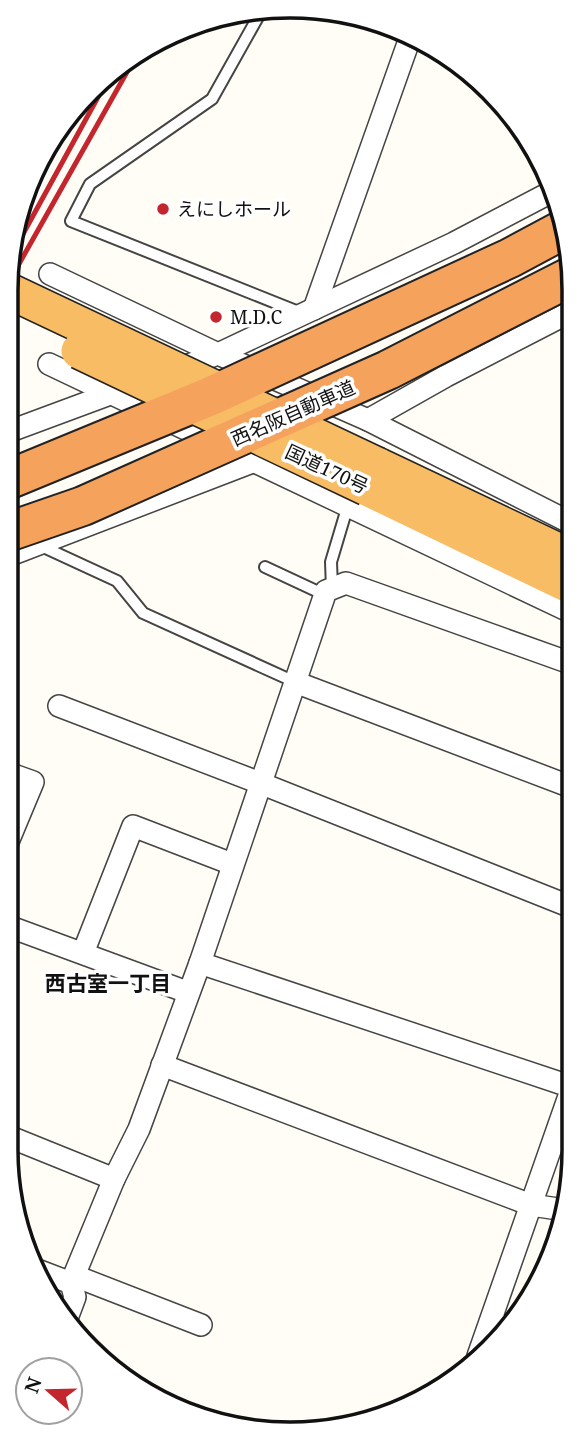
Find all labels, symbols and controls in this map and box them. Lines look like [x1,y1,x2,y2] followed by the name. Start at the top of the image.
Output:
[177,196,291,222] place label: えにしホール
[155,201,171,217] marker: えにしホール
[230,304,282,330] place label: M.D.C
[208,309,224,325] marker: M.D.C
[227,374,359,452] street label: 西名阪自動車道
[281,438,373,500] street label: 国道170号
[45,969,171,997] district label: 西古室一丁目
[14,1356,84,1426] north arrow
[18,1374,48,1397] text: N

